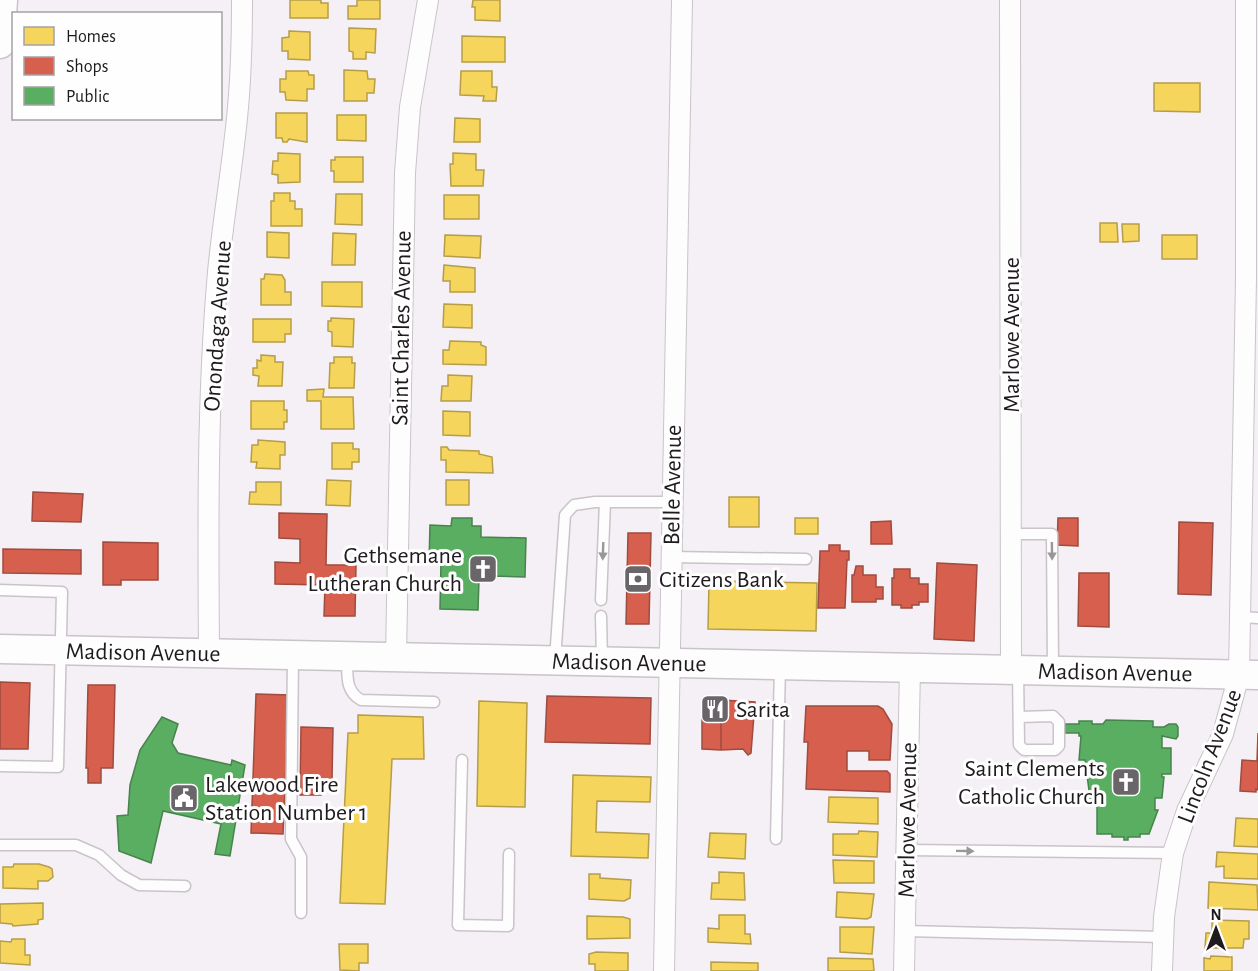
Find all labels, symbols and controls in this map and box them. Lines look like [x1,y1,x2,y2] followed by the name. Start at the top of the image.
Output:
[12,12,222,120] legend
[66,28,116,46] text: Homes
[66,58,108,76] text: Shops
[66,88,109,106] text: Public
[388,230,416,426] street label: Saint Charles Avenue
[200,240,236,412] street label: Onondaga Avenue
[1000,257,1024,413] street label: Marlowe Avenue
[660,425,686,545] street label: Belle Avenue
[598,541,607,560] one-way arrow
[1047,542,1057,561] one-way arrow
[307,544,462,596] place label: Gethsemane Lutheran Church
[467,553,499,585] church icon: Gethsemane Lutheran Church
[622,563,654,595] bank icon: Citizens Bank
[659,568,784,592] place label: Citizens Bank
[65,640,221,666] street label: Madison Avenue
[551,650,707,676] street label: Madison Avenue
[1037,660,1193,686] street label: Madison Avenue
[1173,686,1246,827] street label: Lincoln Avenue
[699,693,731,725] restaurant icon: Sarita
[736,698,790,722] place label: Sarita
[895,742,921,898] street label: Marlowe Avenue
[958,757,1105,809] place label: Saint Clements Catholic Church
[1110,766,1142,798] church icon: Saint Clements Catholic Church
[205,773,367,825] place label: Lakewood Fire Station Number 1
[168,782,200,814] public building icon: Lakewood Fire Station Number 1
[955,846,974,856] one-way arrow
[1186,899,1246,959] north arrow
[1210,907,1222,923] text: N

